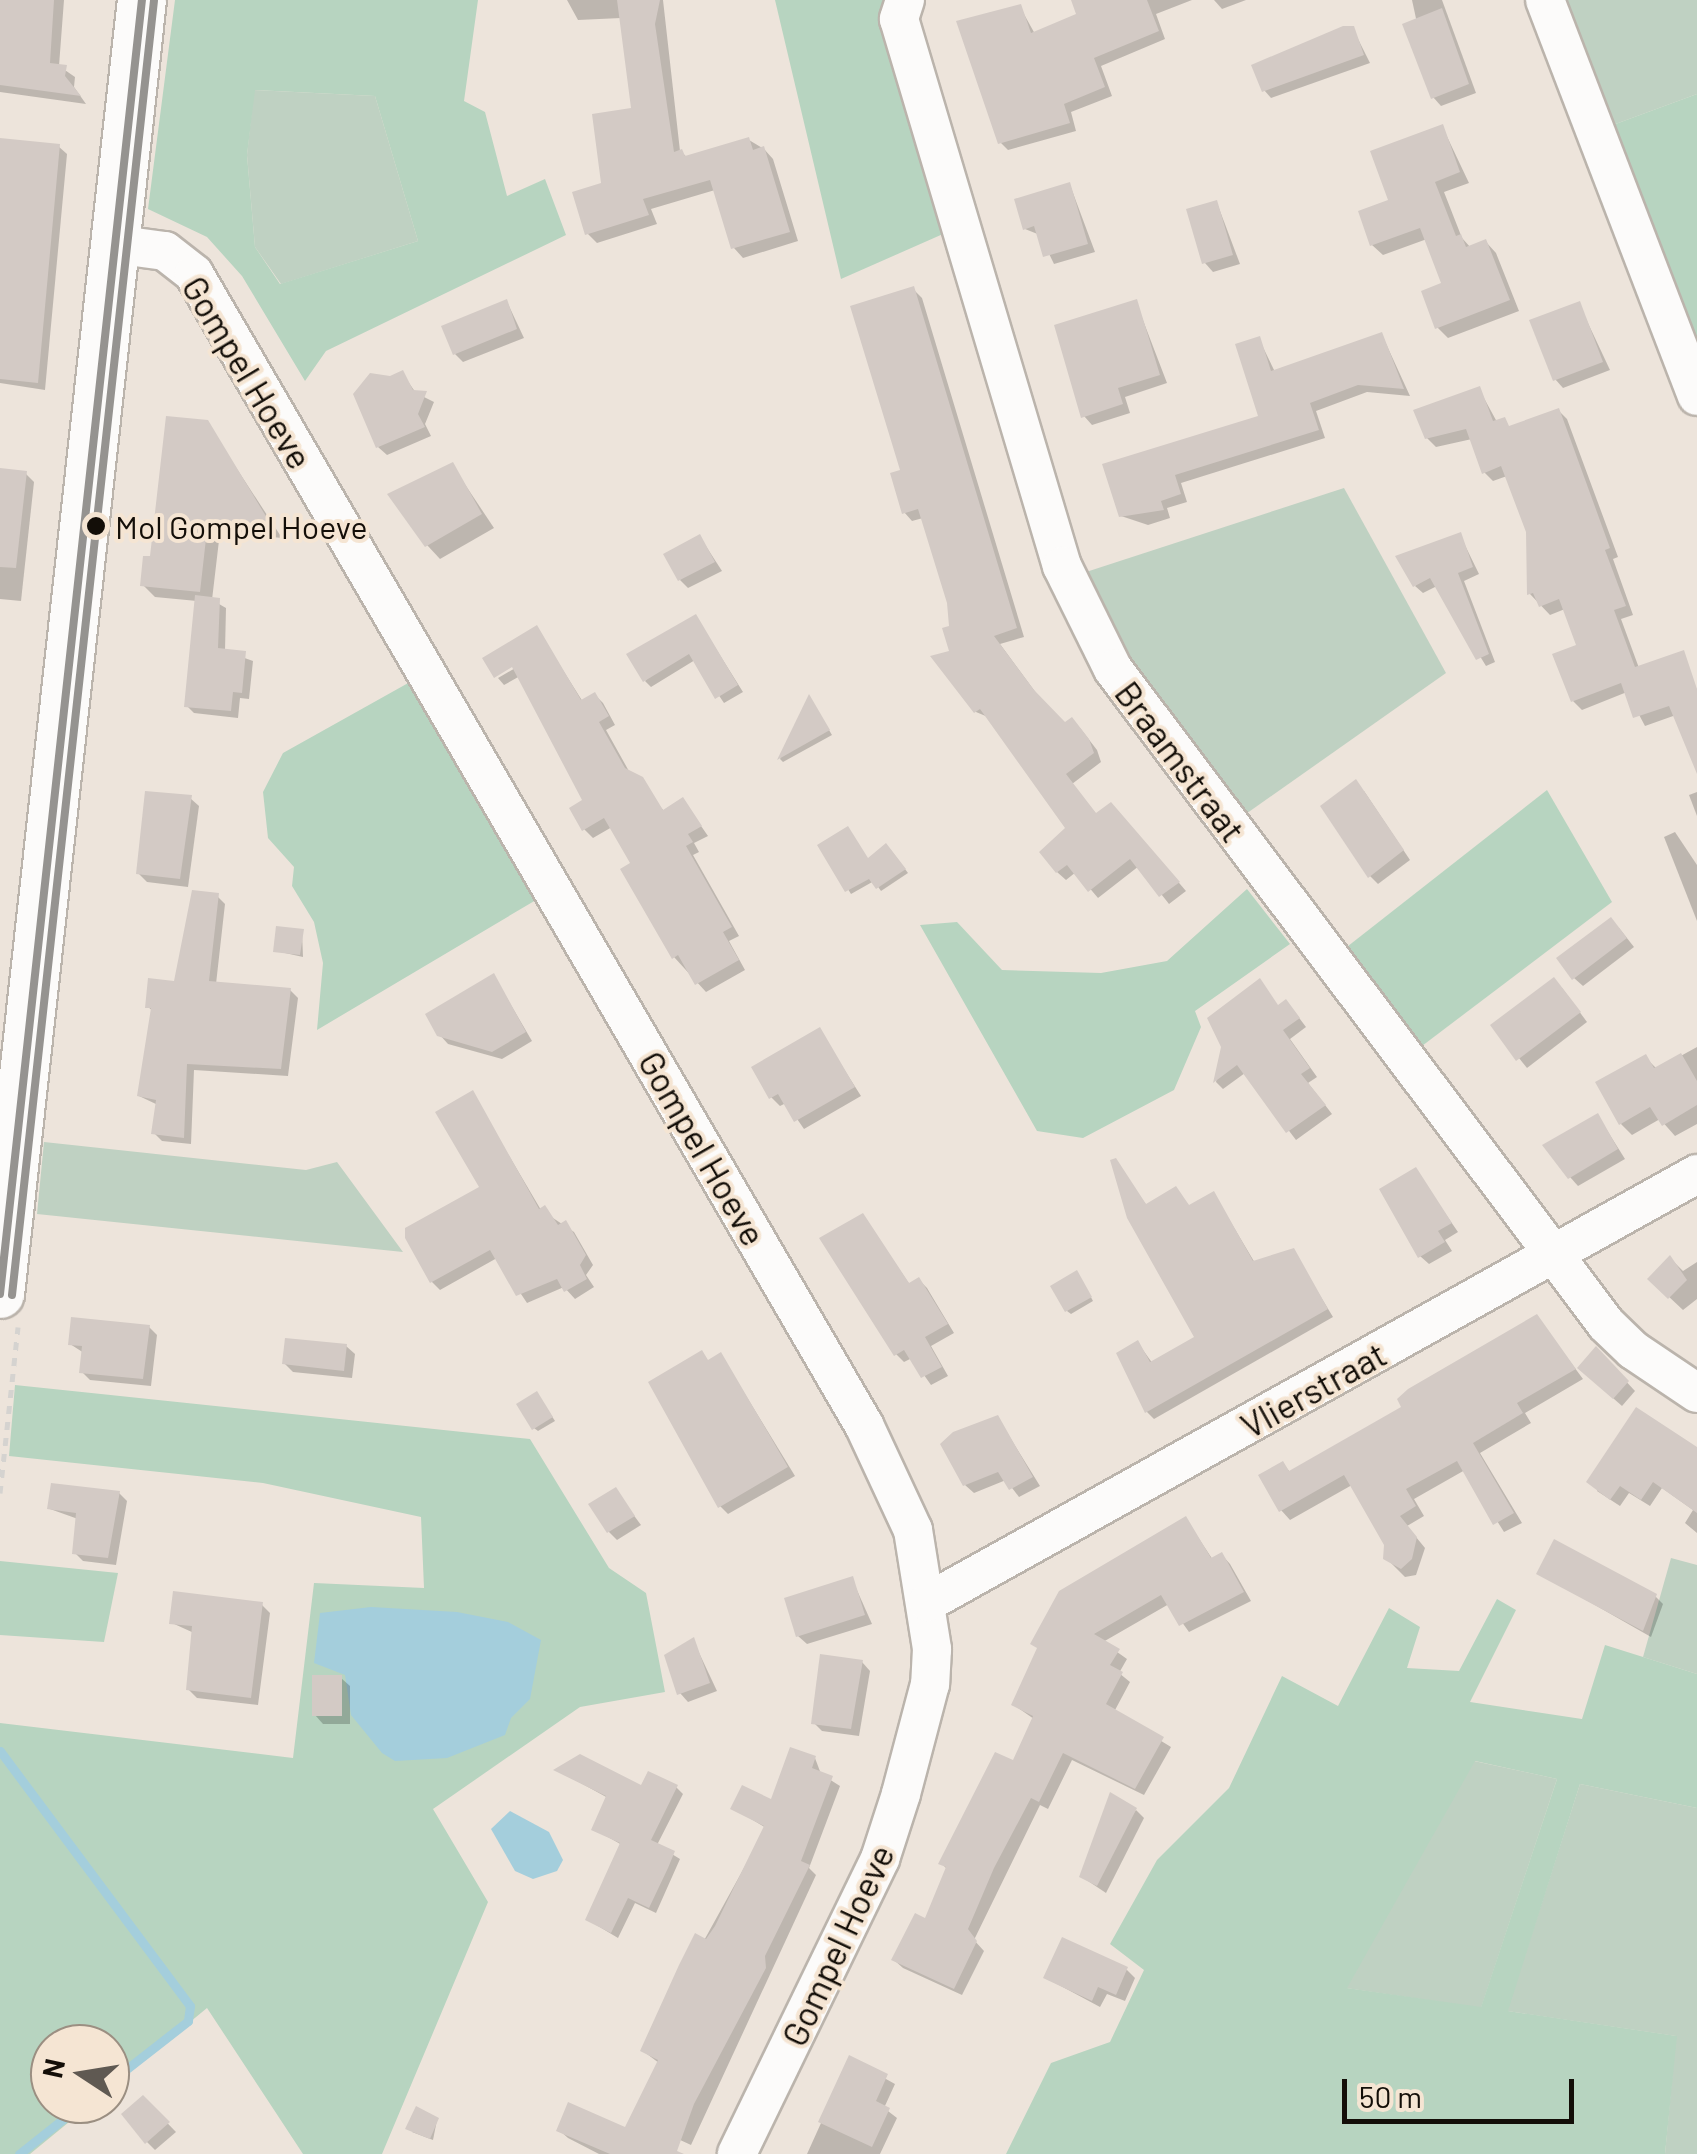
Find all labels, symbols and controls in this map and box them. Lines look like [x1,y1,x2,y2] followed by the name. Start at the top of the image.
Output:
[174,268,322,476] street label: Gompel Hoeve
[115,507,368,545] place label: Mol Gompel Hoeve
[86,516,106,536] marker: Mol Gompel Hoeve
[1107,673,1255,849] street label: Braamstraat
[631,1044,775,1252] street label: Gompel Hoeve
[1233,1332,1393,1446] street label: Vlierstraat
[772,1838,902,2052] street label: Gompel Hoeve
[30,2024,130,2124] north arrow
[34,2056,71,2081] text: N
[1347,2059,1580,2121] scale bar
[1359,2078,1422,2114] text: 50 m

